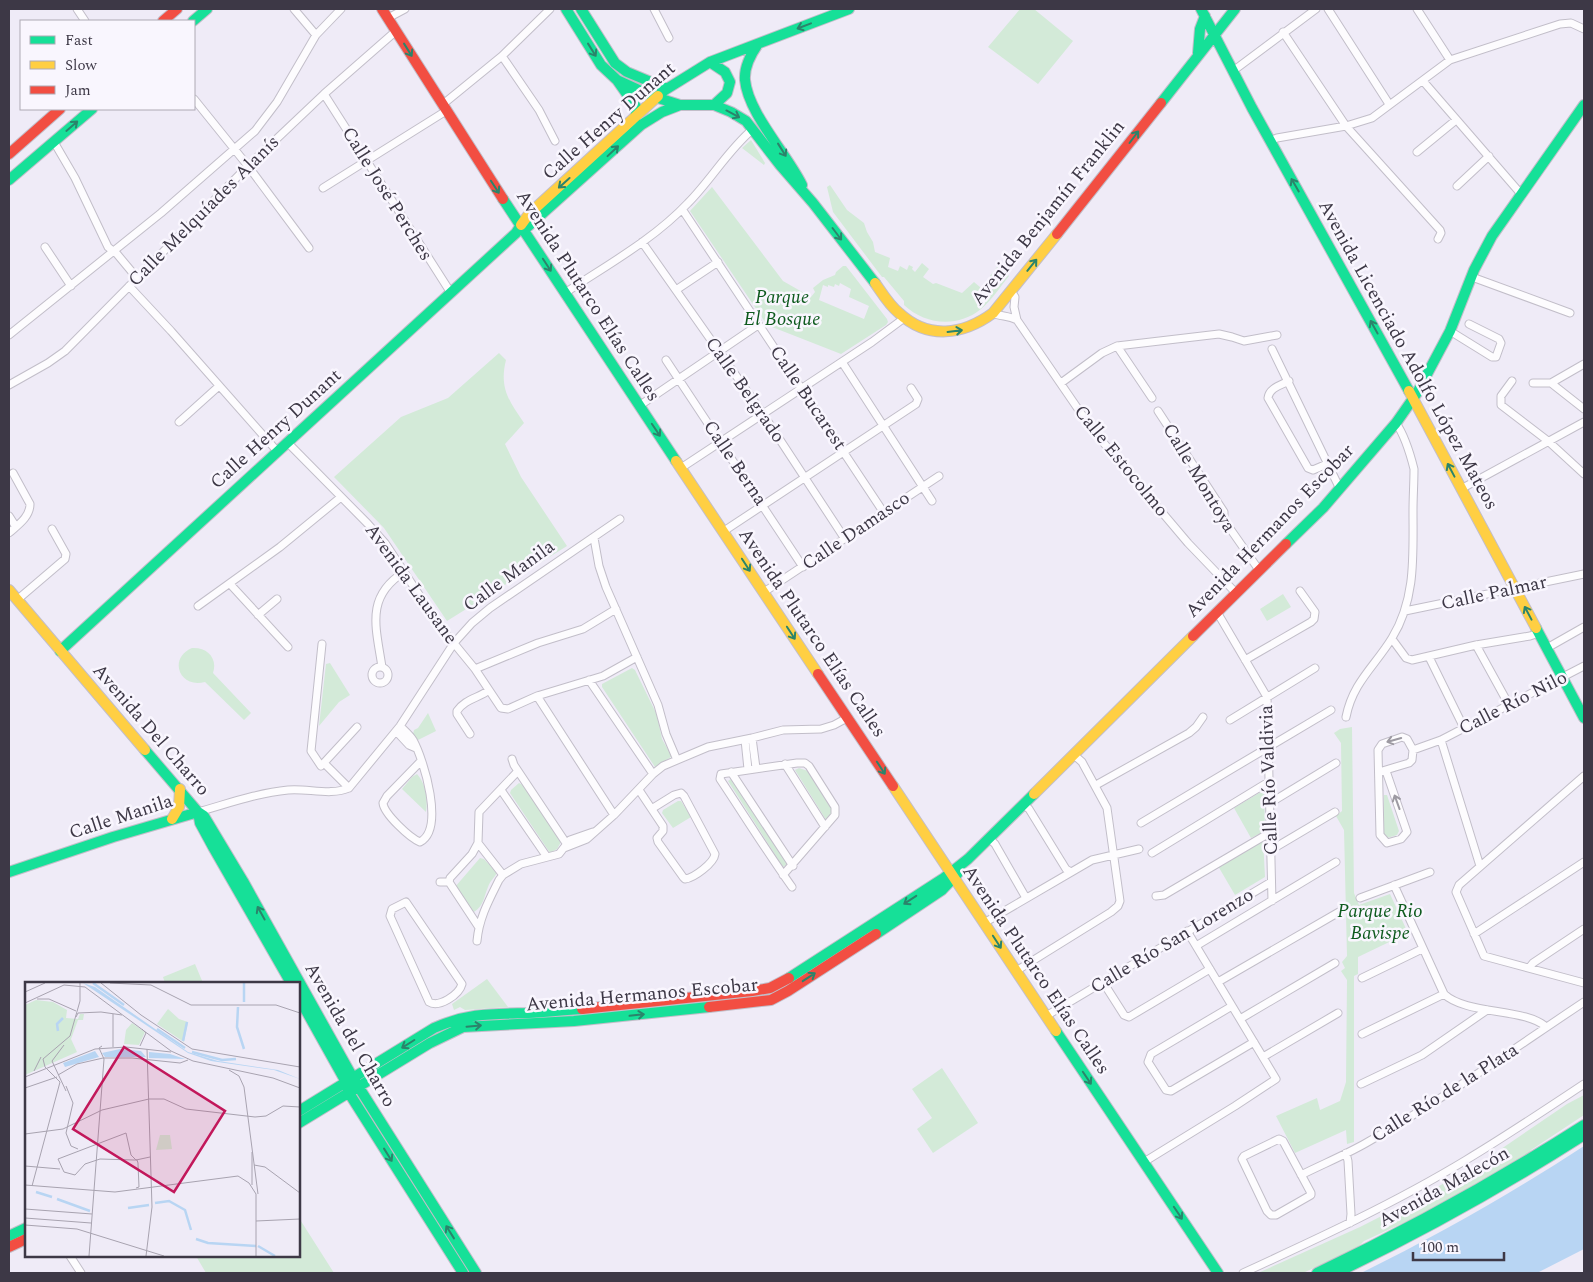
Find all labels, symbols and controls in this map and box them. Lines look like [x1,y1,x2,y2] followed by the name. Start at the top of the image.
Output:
[20,20,195,110] legend
[797,22,812,32] one-way arrow
[65,29,93,52] text: Fast
[403,43,413,57] one-way arrow
[587,43,597,57] one-way arrow
[65,54,97,77] text: Slow
[536,55,682,187] street label: Calle Henry Dunant
[65,79,91,102] text: Jam
[726,109,741,119] one-way arrow
[964,114,1132,312] street label: Avenida Benjamín Franklin
[66,120,79,131] one-way arrow
[334,121,440,267] street label: Calle José Perches
[121,128,287,294] street label: Calle Melquíades Alanís
[1128,131,1139,144] one-way arrow
[777,142,787,156] one-way arrow
[606,145,619,157] one-way arrow
[557,177,570,189] one-way arrow
[491,179,501,193] one-way arrow
[1290,179,1300,193] one-way arrow
[509,184,667,408] street label: Avenida Plutarco Elías Calles
[1310,195,1506,515] street label: Avenida Licenciado Adolfo López Mateos
[831,227,842,240] one-way arrow
[543,258,553,272] one-way arrow
[1027,258,1038,271] one-way arrow
[744,283,820,334] park label: Parque El Bosque
[1369,320,1379,335] one-way arrow
[947,326,963,336] one-way arrow
[698,331,792,449] street label: Calle Belgrado
[762,340,854,457] street label: Calle Bucarest
[204,362,349,496] street label: Calle Henry Dunant
[1067,399,1175,523] street label: Calle Estocolmo
[696,414,775,512] street label: Calle Berna
[1155,418,1243,539] street label: Calle Montoya
[651,423,661,437] one-way arrow
[1179,437,1362,625] street label: Avenida Hermanos Escobar
[1446,464,1456,478] one-way arrow
[796,484,916,578] street label: Calle Damasco
[357,518,465,650] street label: Avenida Lausane
[731,522,893,744] street label: Avenida Plutarco Elías Calles
[457,532,562,619] street label: Calle Manila
[742,558,752,572] one-way arrow
[1438,568,1550,618] street label: Calle Palmar
[1523,607,1533,621] one-way arrow
[786,625,796,639] one-way arrow
[85,657,217,803] street label: Avenida Del Charro
[1454,663,1572,743] street label: Calle Río Nilo
[1252,704,1286,856] street label: Calle Río Valdivia
[1386,735,1402,745] one-way arrow
[876,761,886,775] one-way arrow
[65,786,177,847] street label: Calle Manila
[1392,795,1401,811] one-way arrow
[955,859,1117,1081] street label: Avenida Plutarco Elías Calles
[1085,881,1259,1001] street label: Calle Río San Lorenzo
[903,895,917,906] one-way arrow
[1337,897,1423,948] park label: Parque Rio Bavispe
[256,907,266,921] one-way arrow
[992,935,1002,949] one-way arrow
[297,957,403,1113] street label: Avenida del Charro
[525,970,760,1020] street label: Avenida Hermanos Escobar
[802,972,816,982] one-way arrow
[25,982,300,1257] inset map
[628,1010,644,1020] one-way arrow
[466,1021,482,1030] one-way arrow
[1366,1036,1525,1150] street label: Calle Río de la Plata
[401,1039,415,1050] one-way arrow
[1082,1070,1092,1084] one-way arrow
[1373,1139,1515,1235] street label: Avenida Malecón
[384,1147,394,1161] one-way arrow
[1173,1205,1183,1219] one-way arrow
[445,1225,455,1239] one-way arrow
[1413,1230,1504,1262] scale bar
[1420,1236,1459,1259] text: 100 m

